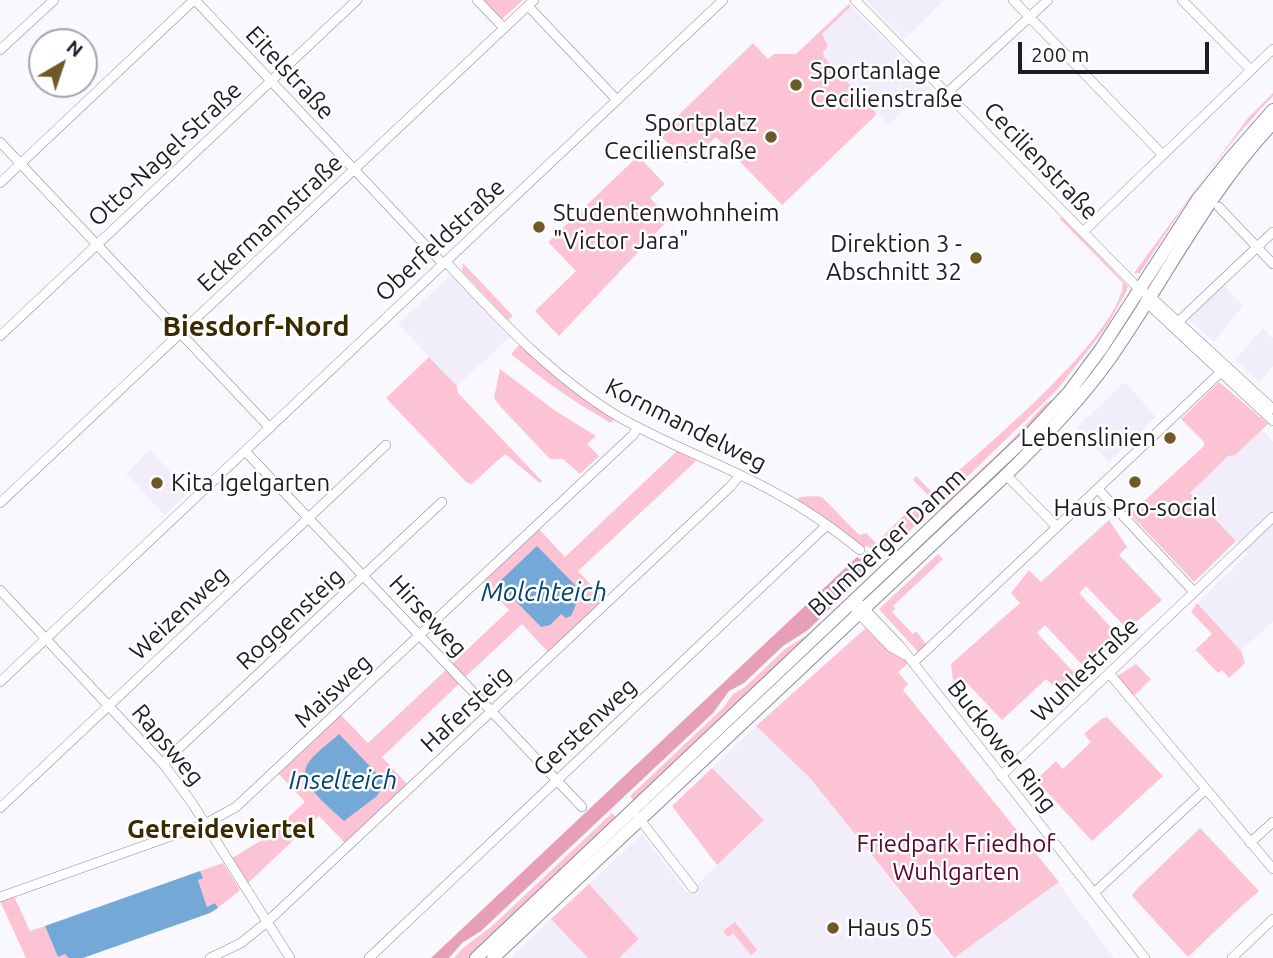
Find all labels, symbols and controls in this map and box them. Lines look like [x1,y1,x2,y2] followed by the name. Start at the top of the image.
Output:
[240,20,340,126] street label: Eitelstraße
[28,28,98,98] north arrow
[1021,28,1212,72] scale bar
[63,35,87,61] text: N
[1031,42,1089,66] text: 200 m
[810,57,963,113] place label: Sportanlage Cecilienstraße
[82,76,248,232] street label: Otto-Nagel-Straße
[788,77,804,93] marker: Sportanlage Cecilienstraße
[978,96,1104,226] street label: Cecilienstraße
[604,109,757,165] place label: Sportplatz Cecilienstraße
[763,129,779,145] marker: Sportplatz Cecilienstraße
[191,148,349,298] street label: Eckermannstraße
[369,173,511,307] street label: Oberfeldstraße
[553,199,780,255] place label: Studentenwohnheim "Victor Jara"
[531,219,547,235] marker: Studentenwohnheim "Victor Jara"
[826,230,962,286] place label: Direktion 3 - Abschnitt 32
[968,250,984,266] marker: Direktion 3 - Abschnitt 32
[162,310,350,344] district label: Biesdorf-Nord
[601,372,771,478] street label: Kornmandelweg
[1021,424,1156,452] place label: Lebenslinien
[1162,430,1178,446] marker: Lebenslinien
[802,462,972,622] street label: Blumberger Damm
[171,469,330,497] place label: Kita Igelgarten
[1127,474,1143,490] marker: Haus Pro-social
[149,475,165,491] marker: Kita Igelgarten
[1053,494,1217,522] place label: Haus Pro-social
[124,560,234,666] street label: Weizenweg
[230,562,350,676] street label: Roggensteig
[383,569,473,663] street label: Hirseweg
[481,576,607,608] water label: Molchteich
[1025,612,1145,728] street label: Wuhlestraße
[288,648,378,734] street label: Maisweg
[415,660,517,758] street label: Hafersteig
[527,672,643,782] street label: Gerstenweg
[941,674,1063,818] street label: Buckower Ring
[126,698,210,792] street label: Rapsweg
[289,764,397,796] water label: Inselteich
[127,813,315,845] district label: Getreideviertel
[857,830,1055,886] park label: Friedpark Friedhof Wuhlgarten
[847,914,933,942] place label: Haus 05
[825,920,841,936] marker: Haus 05

